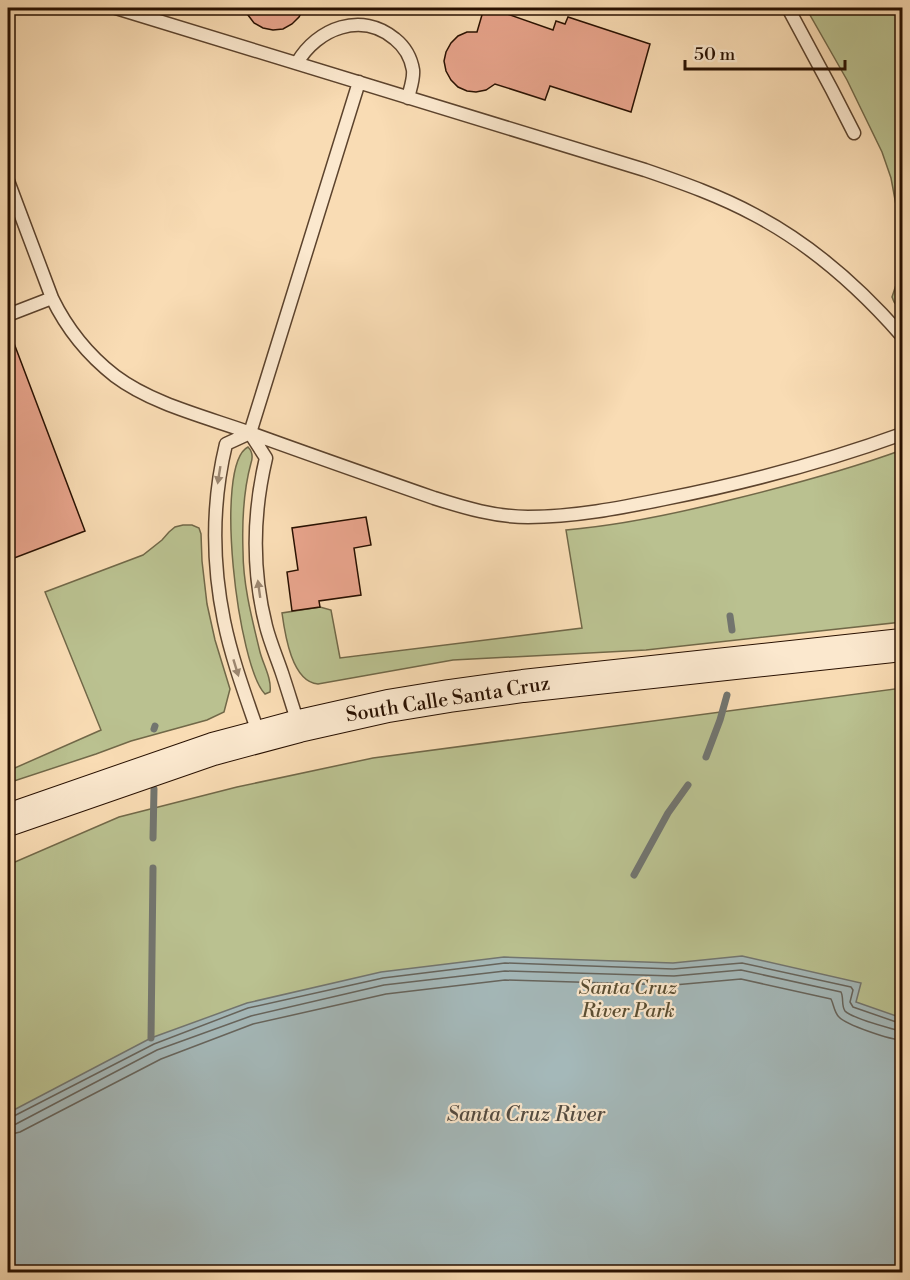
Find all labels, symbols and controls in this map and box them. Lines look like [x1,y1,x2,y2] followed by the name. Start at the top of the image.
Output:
[685,33,846,71] scale bar
[694,43,736,66] text: 50 m
[215,466,224,485] one-way arrow
[255,580,264,599] one-way arrow
[232,659,242,677] one-way arrow
[344,672,552,728] street label: South Calle Santa Cruz
[579,976,678,1024] park label: Santa Cruz River Park
[447,1102,606,1128] water label: Santa Cruz River

